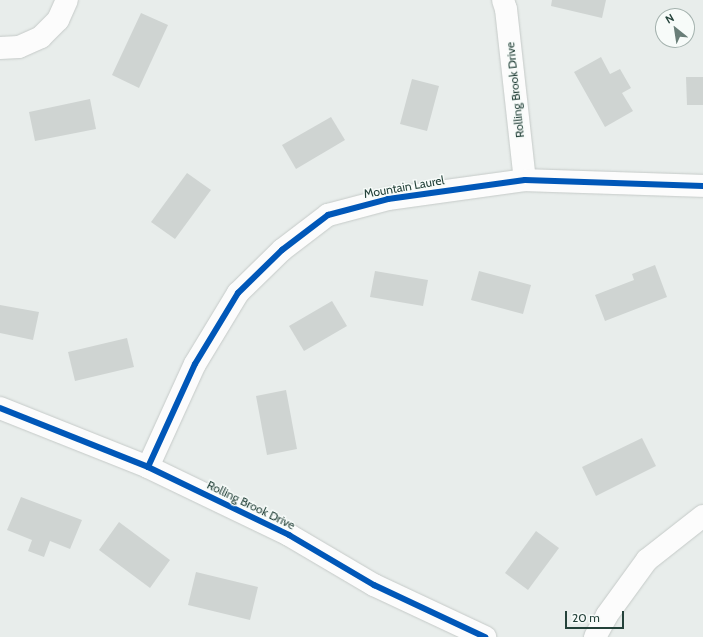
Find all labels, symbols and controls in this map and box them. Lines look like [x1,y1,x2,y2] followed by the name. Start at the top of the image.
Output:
[655,8,695,48] north arrow
[663,10,676,26] text: N
[503,41,527,139] street label: Rolling Brook Drive
[363,173,445,201] street label: Mountain Laurel
[205,477,297,533] street label: Rolling Brook Drive
[567,603,626,629] scale bar
[572,610,600,625] text: 20 m

